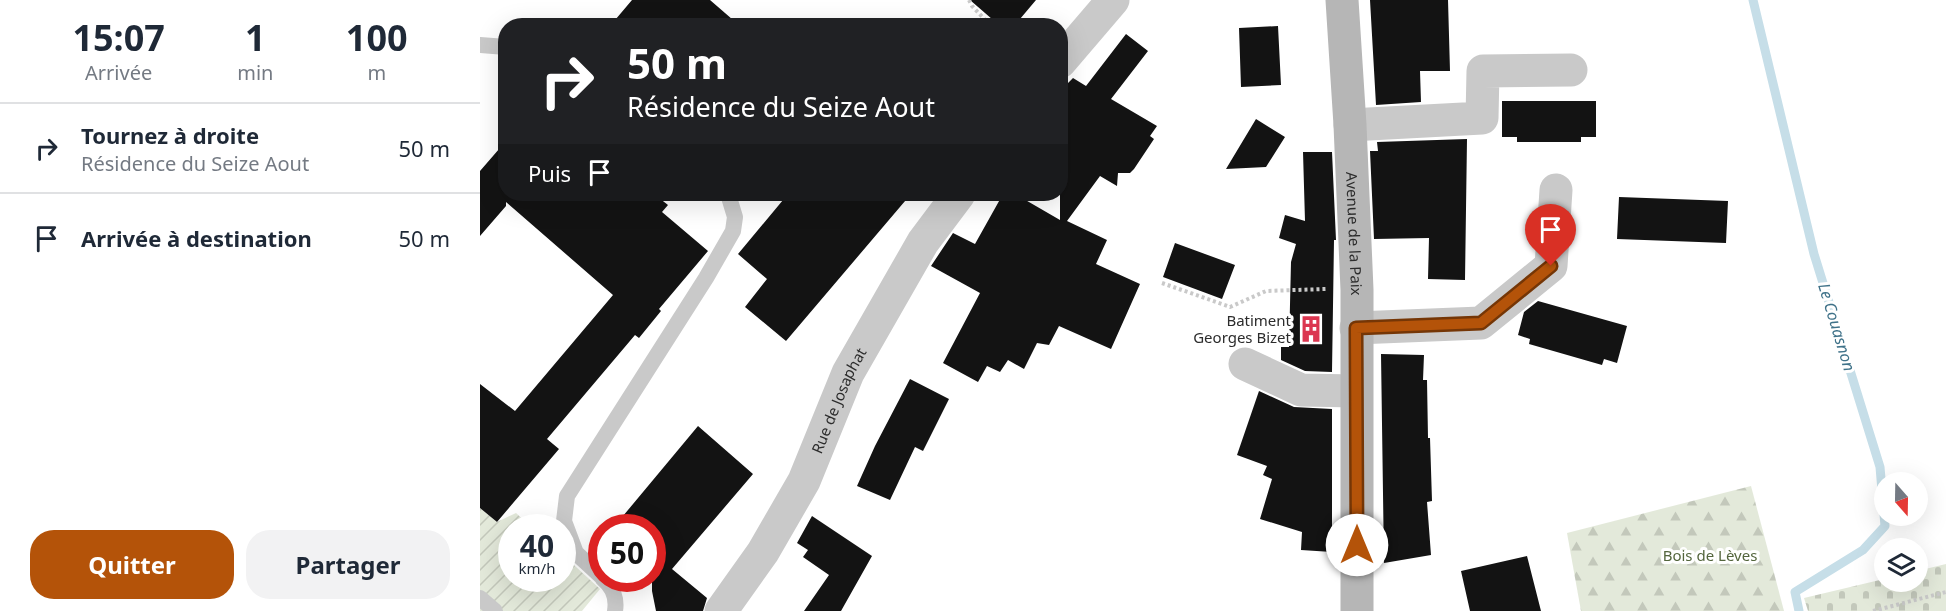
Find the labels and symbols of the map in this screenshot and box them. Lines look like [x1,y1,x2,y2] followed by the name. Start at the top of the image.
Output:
[1342,171,1367,296] street label: Avenue de la Paix
[1525,204,1576,266] pin
[1813,280,1861,374] water label: Le Couasnon
[1193,310,1292,347] place label: Batiment Georges Bizet
[1296,314,1326,344] building icon: Batiment Georges Bizet
[806,343,871,456] street label: Rue de Josaphat
[1874,472,1928,526] north arrow
[1325,513,1389,577] position arrow
[588,514,666,592] speed limit sign: 50
[1663,545,1757,565] park label: Bois de Lèves

